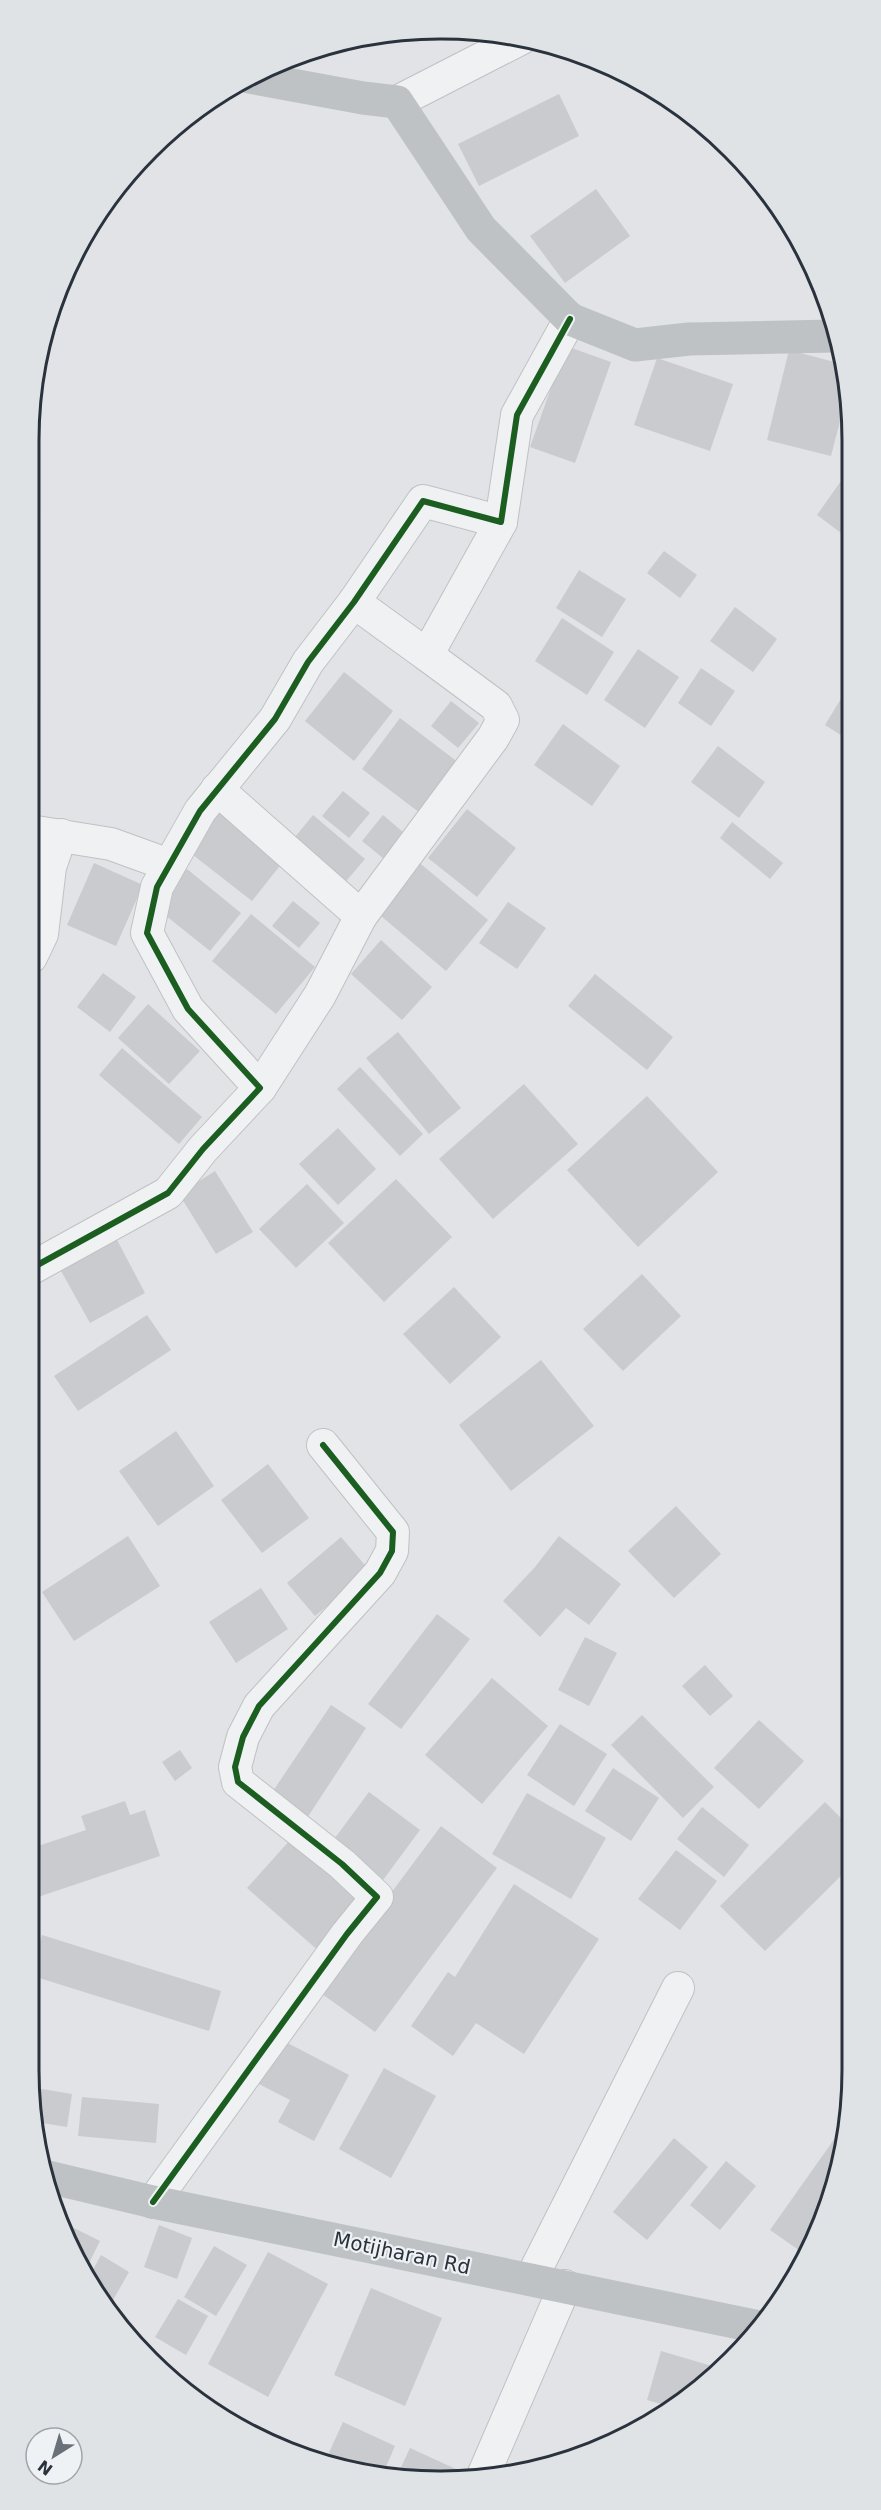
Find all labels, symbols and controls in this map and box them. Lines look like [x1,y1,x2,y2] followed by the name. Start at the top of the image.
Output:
[331,2227,473,2279] street label: Motijharan Rd
[24,2426,84,2486] north arrow
[34,2456,56,2479] text: N

